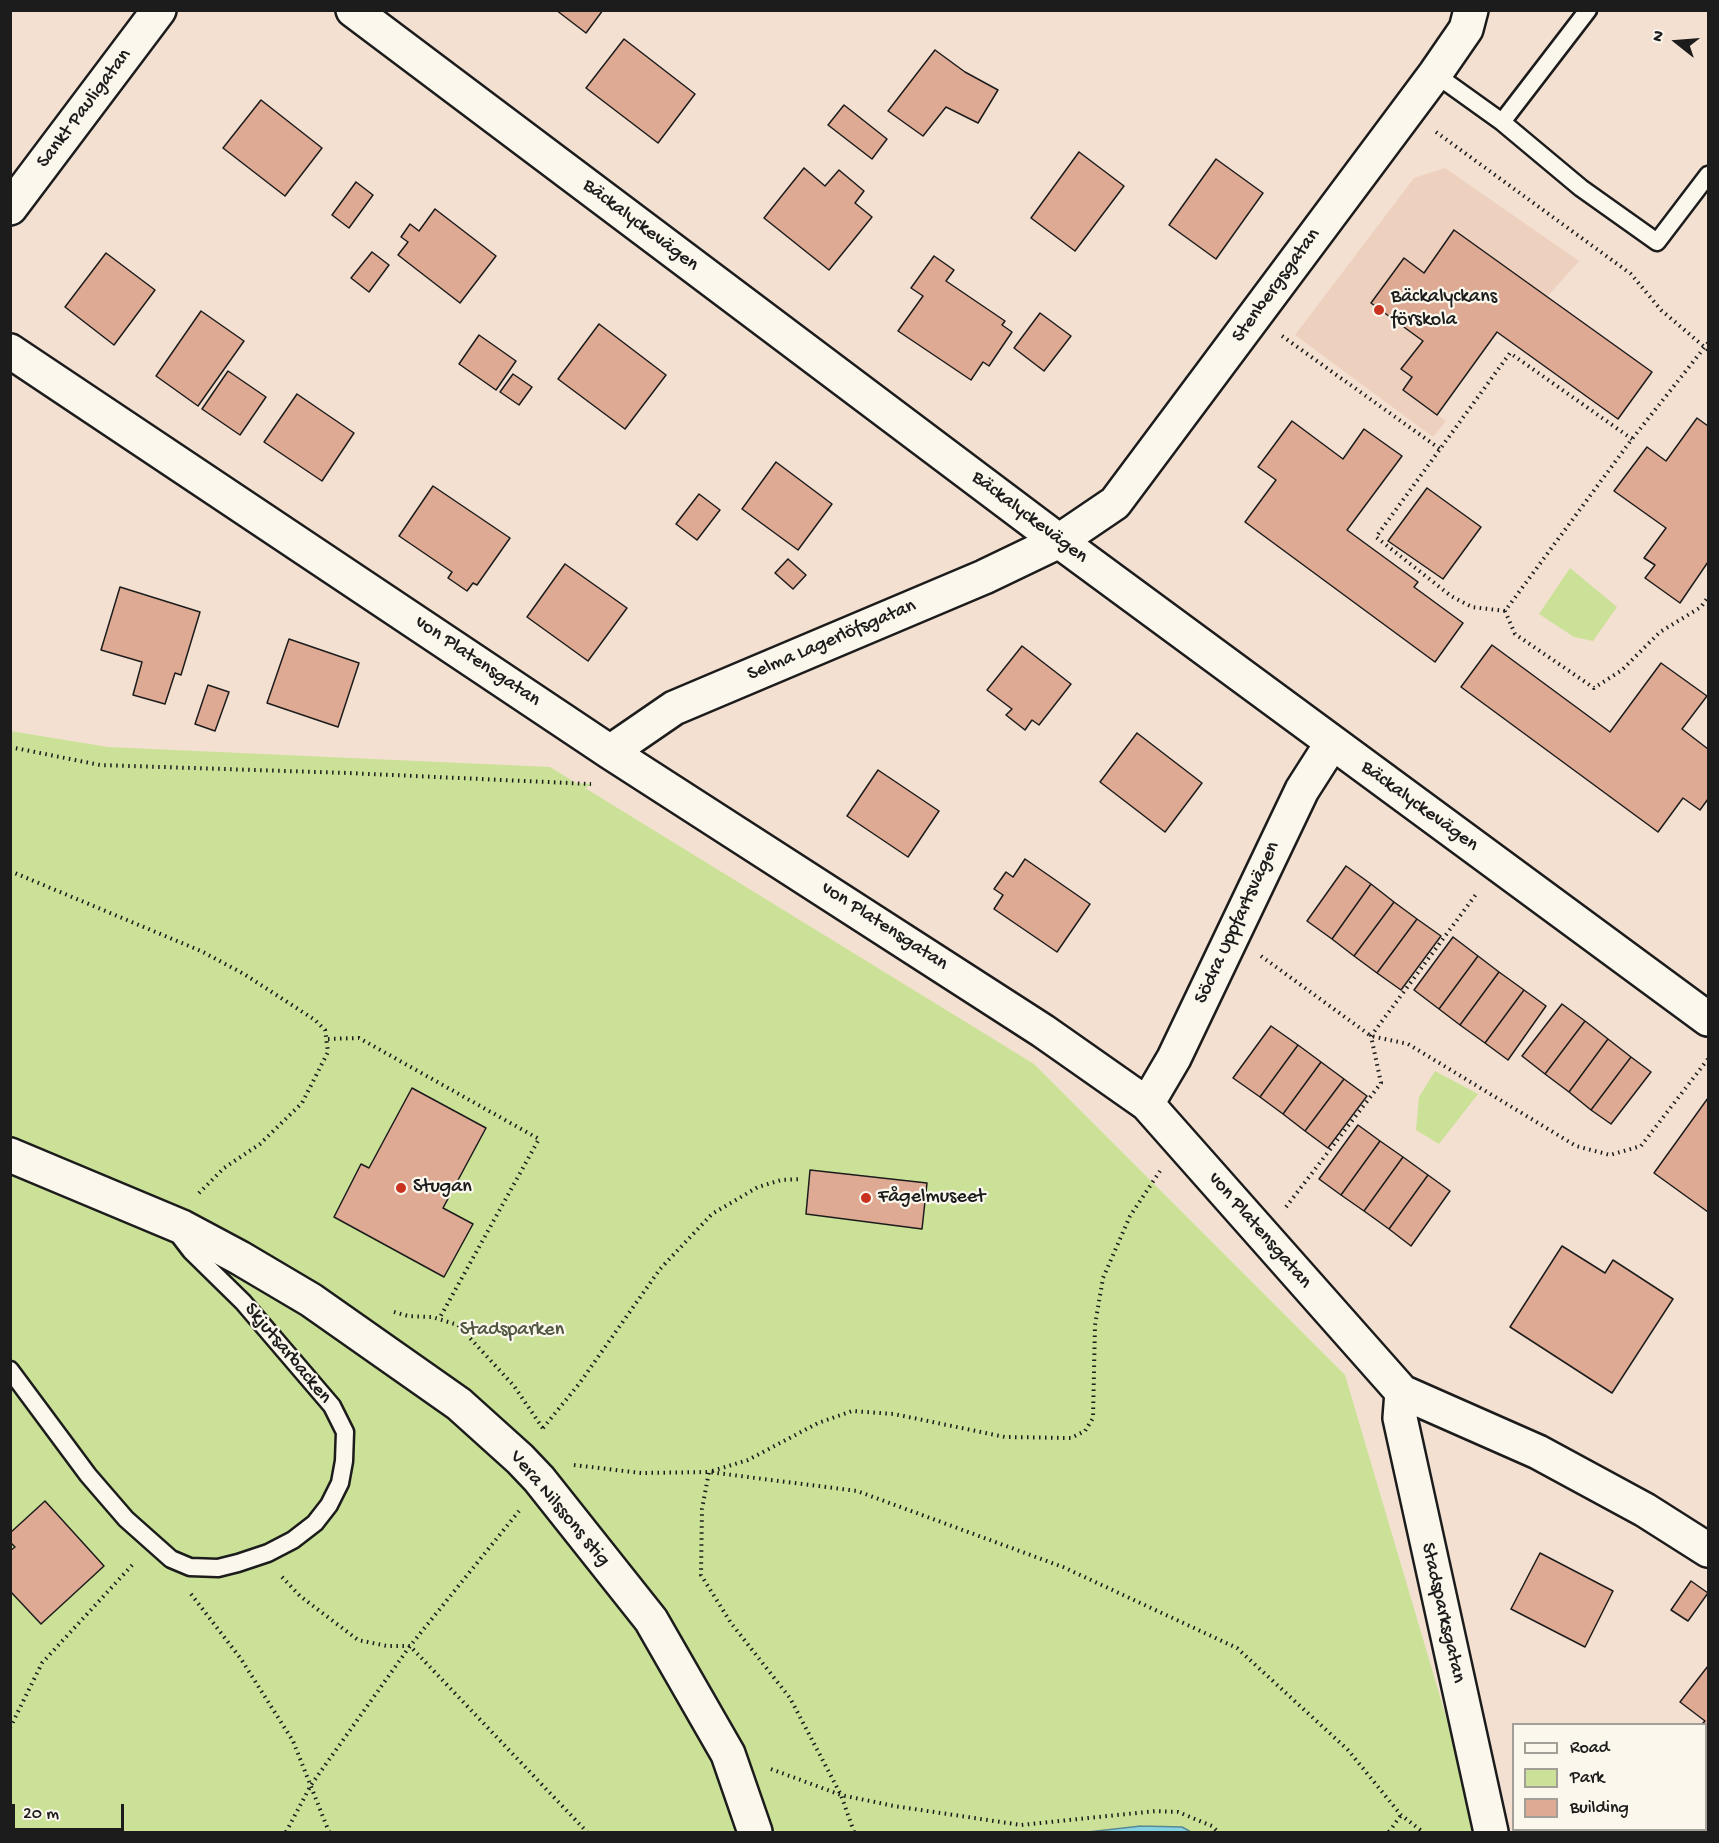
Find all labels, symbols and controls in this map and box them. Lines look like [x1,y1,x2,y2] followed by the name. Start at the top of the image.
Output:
[1647,12,1707,72] north arrow
[1649,29,1670,44] text: N
[32,45,138,173] street label: Sankt Pauligatan
[577,174,703,278] street label: Bäckalyckevägen
[1228,224,1326,348] street label: Stenbergsgatan
[1391,286,1497,333] place label: Bäckalyckans förskola
[1372,303,1386,317] marker: Bäckalyckans förskola
[966,466,1092,570] street label: Bäckalyckevägen
[744,595,920,687] street label: Selma Lagerlöfsgatan
[410,611,544,713] street label: von Platensgatan
[1355,756,1483,858] street label: Bäckalyckevägen
[1190,838,1286,1008] street label: Södra Uppfartsvägen
[816,877,952,977] street label: von Platensgatan
[1202,1168,1316,1294] street label: von Platensgatan
[413,1176,472,1200] place label: Stugan
[394,1181,408,1195] marker: Stugan
[878,1186,985,1210] place label: Fågelmuseet
[859,1191,873,1205] marker: Fågelmuseet
[238,1299,336,1409] street label: Skjutsarbacken
[460,1319,564,1343] park label: Stadsparken
[503,1446,615,1572] street label: Vera Nilssons stig
[1414,1541,1470,1685] street label: Stadsparksgatan
[1512,1723,1707,1831] legend
[1570,1738,1609,1759] text: Road
[1570,1768,1604,1789] text: Park
[15,1792,128,1830] scale bar
[1570,1798,1629,1819] text: Building
[23,1804,59,1825] text: 20 m

